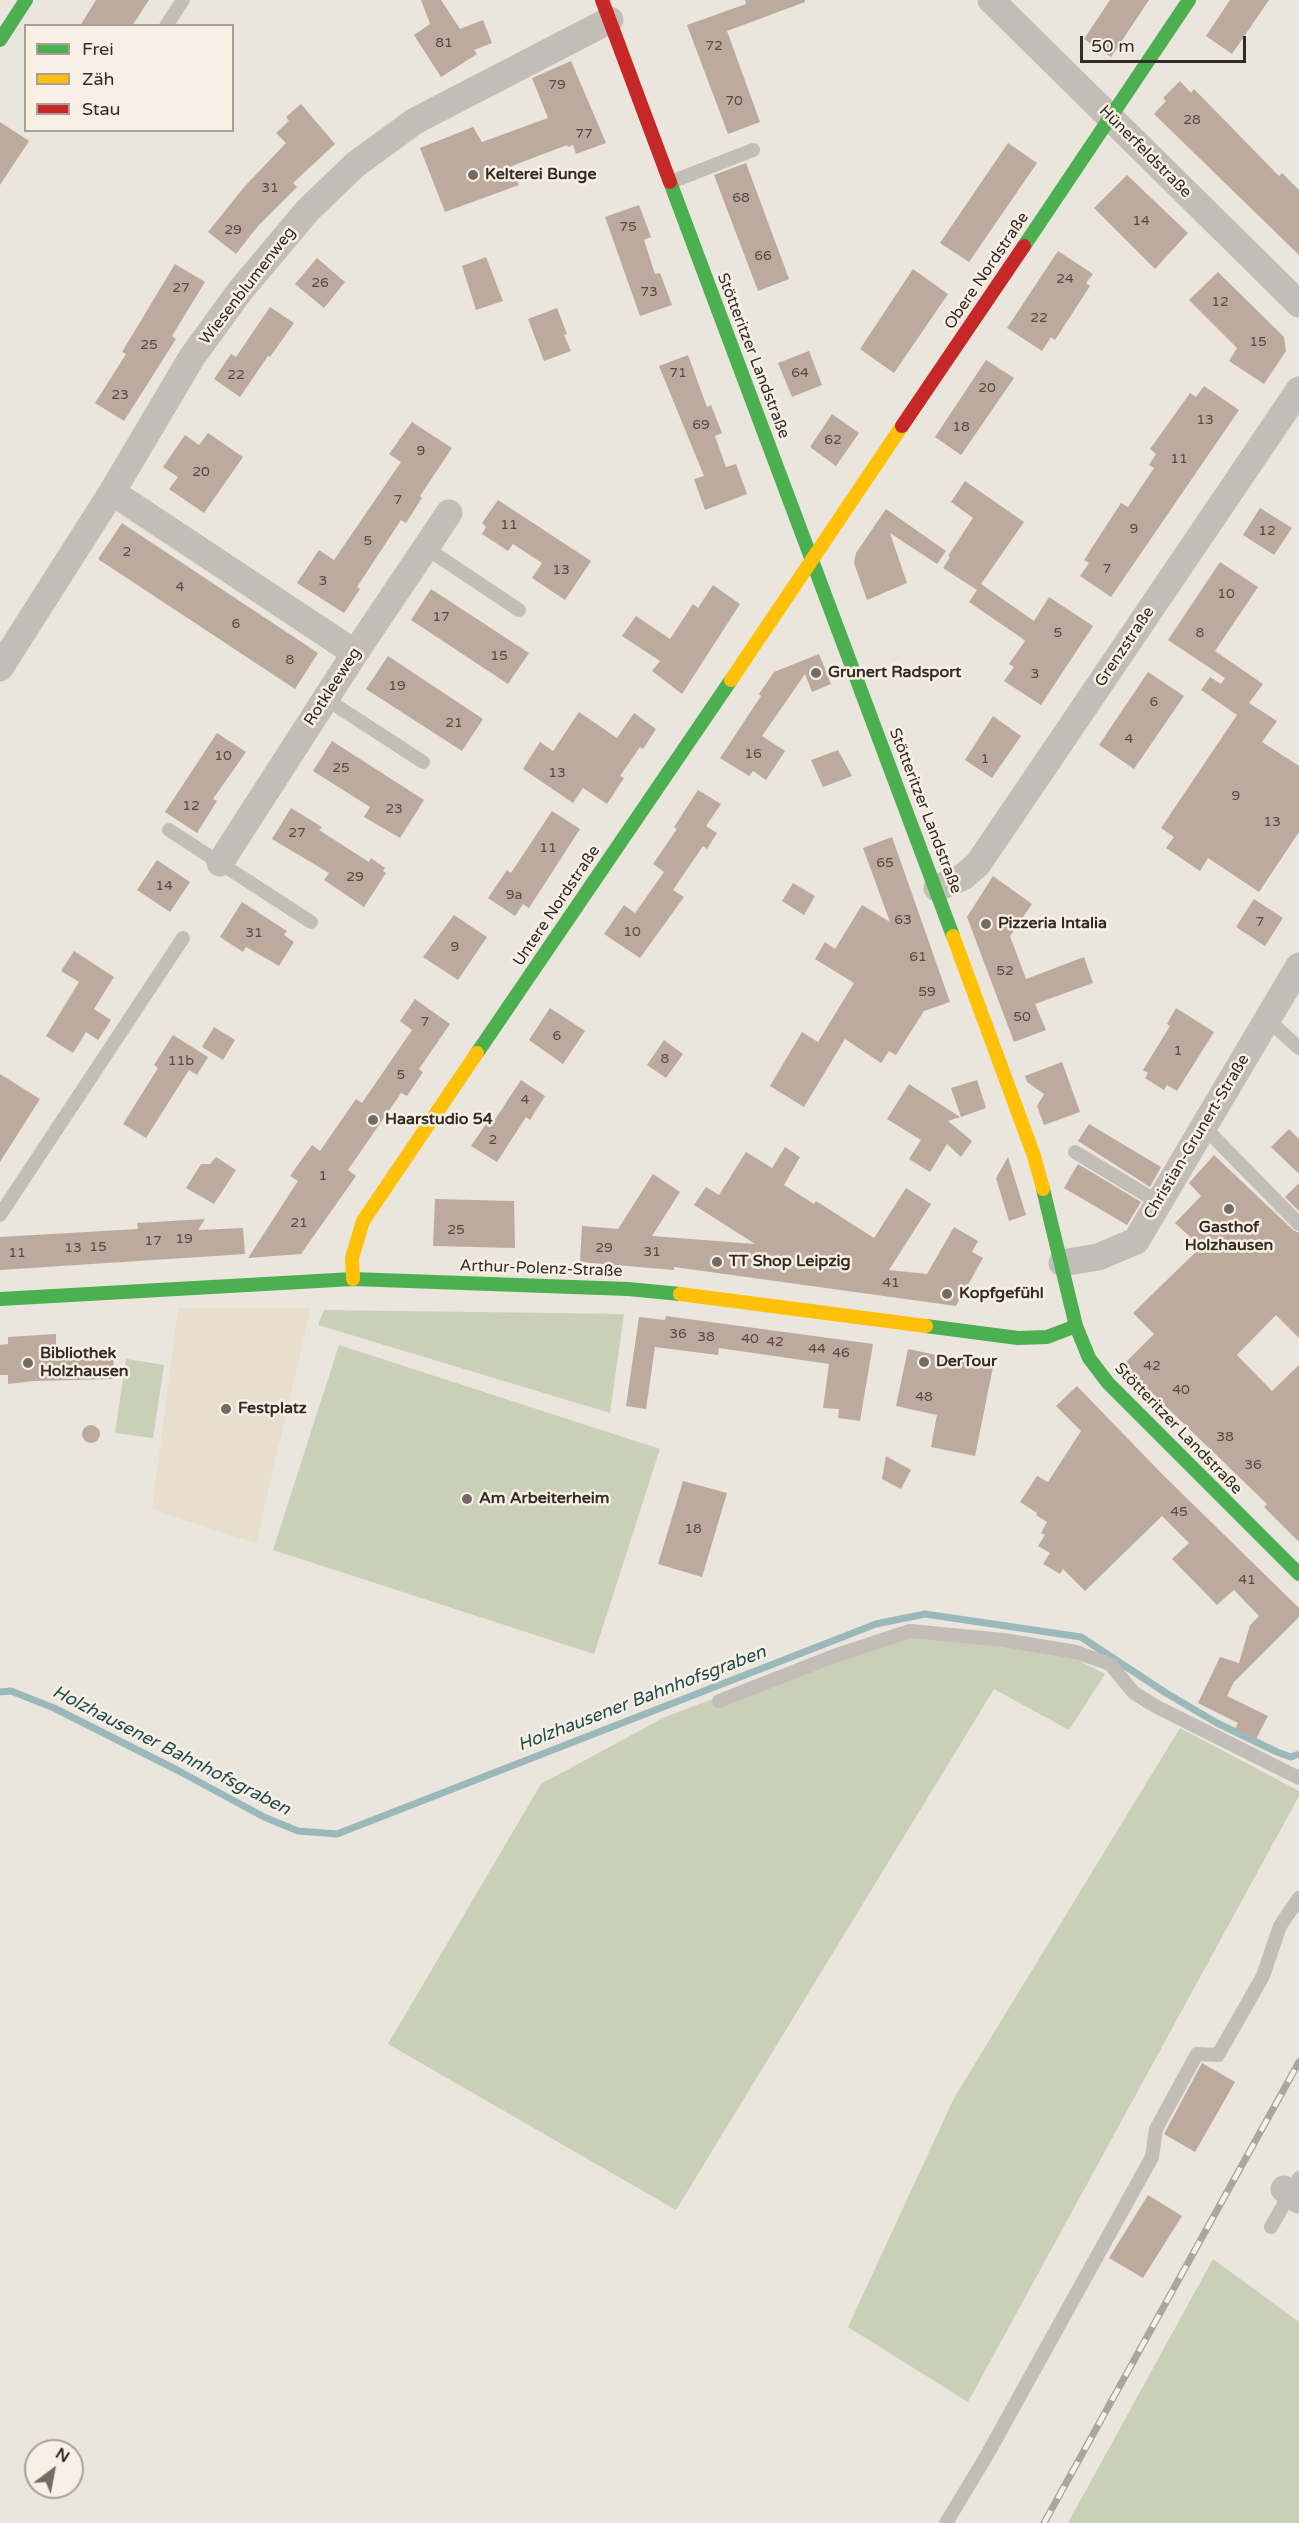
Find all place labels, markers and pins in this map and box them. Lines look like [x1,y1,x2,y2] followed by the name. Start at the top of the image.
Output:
[485,165,597,185] place label: Kelterei Bunge
[466,168,480,182] marker: Kelterei Bunge
[828,663,961,683] place label: Grunert Radsport
[809,666,823,680] marker: Grunert Radsport
[998,914,1107,934] place label: Pizzeria Intalia
[979,917,993,931] marker: Pizzeria Intalia
[385,1110,493,1130] place label: Haarstudio 54
[366,1113,380,1127] marker: Haarstudio 54
[1222,1202,1236,1216] marker: Gasthof Holzhausen
[1185,1218,1273,1256] place label: Gasthof Holzhausen
[729,1252,851,1272] place label: TT Shop Leipzig
[710,1255,724,1269] marker: TT Shop Leipzig
[959,1284,1044,1304] place label: Kopfgefühl
[940,1287,954,1301] marker: Kopfgefühl
[40,1344,128,1382] place label: Bibliothek Holzhausen
[936,1352,997,1372] place label: DerTour
[917,1355,931,1369] marker: DerTour
[21,1356,35,1370] marker: Bibliothek Holzhausen
[238,1399,307,1419] place label: Festplatz
[219,1402,233,1416] marker: Festplatz
[479,1489,609,1509] place label: Am Arbeiterheim
[460,1492,474,1506] marker: Am Arbeiterheim

